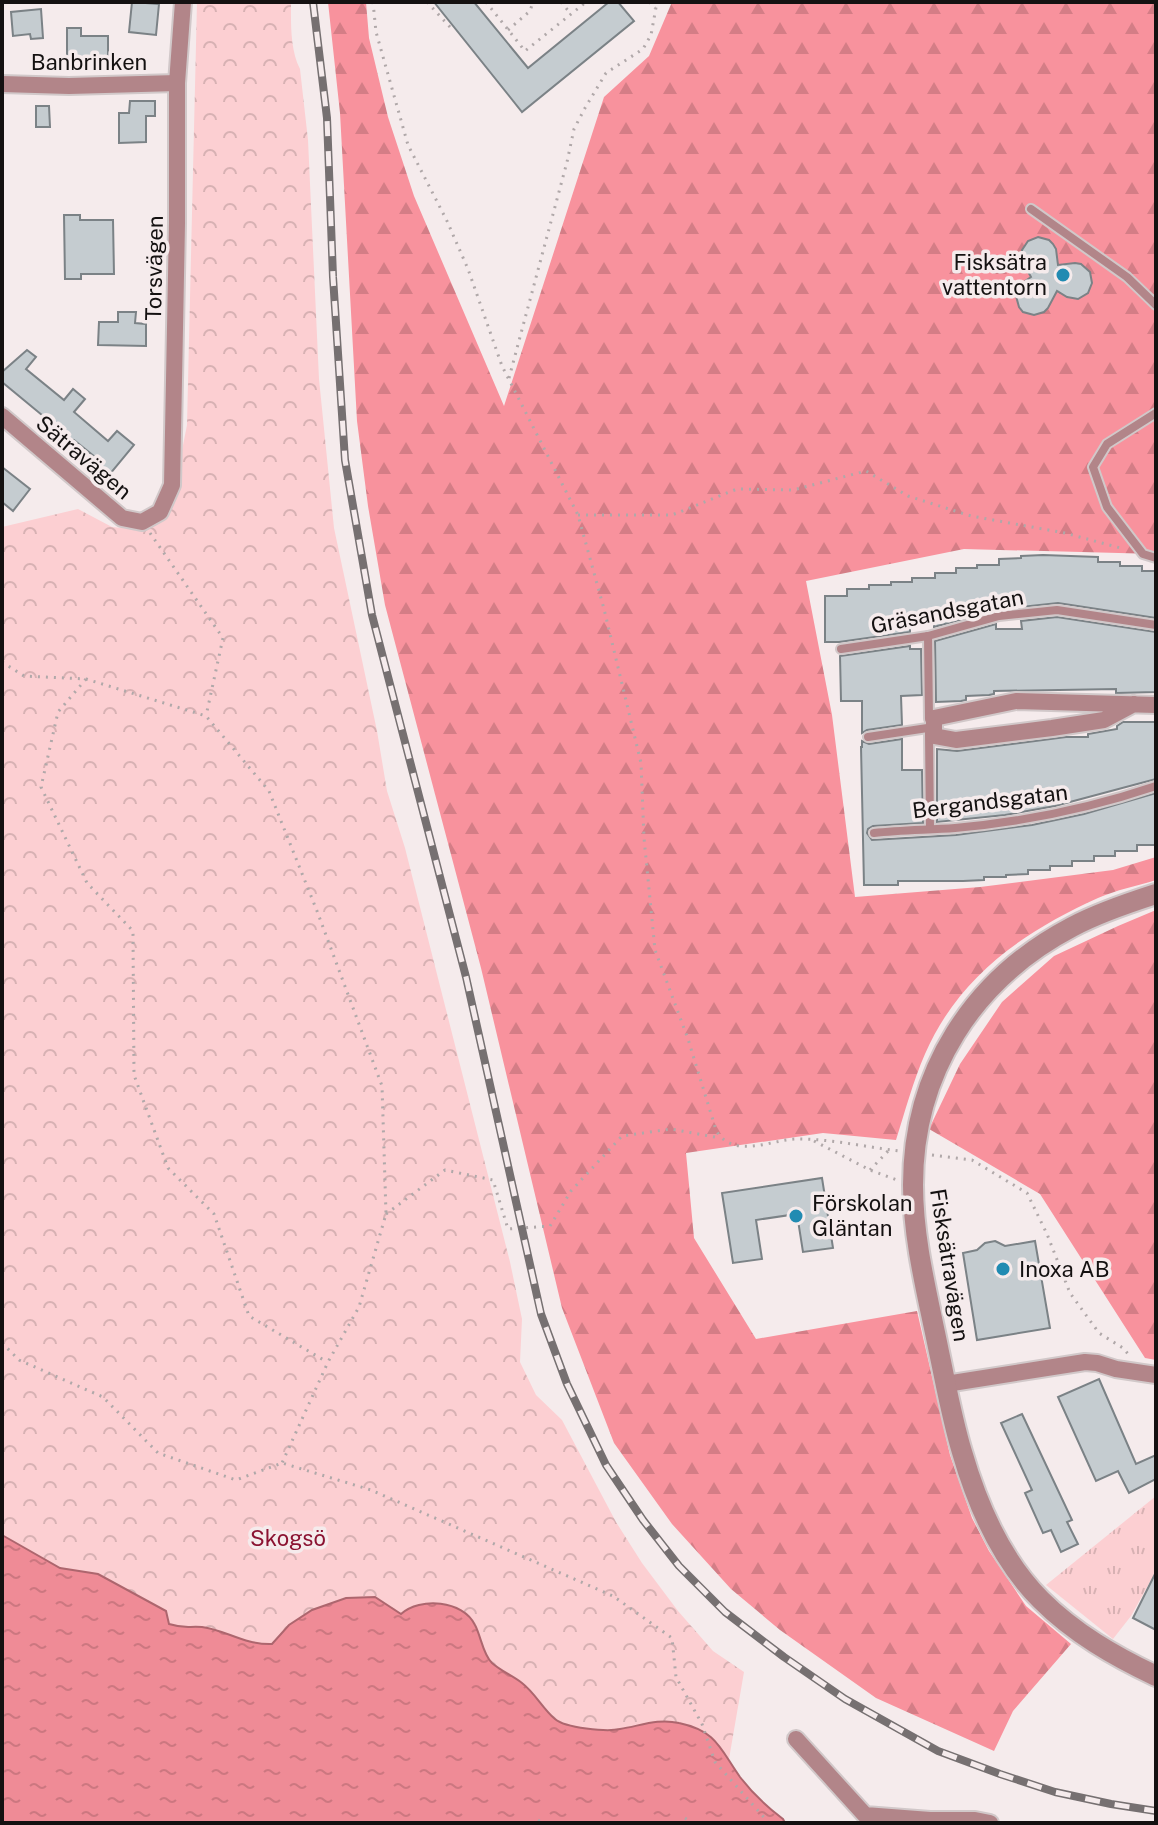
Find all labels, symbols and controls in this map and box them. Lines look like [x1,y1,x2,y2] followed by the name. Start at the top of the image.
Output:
[31,49,147,75] street label: Banbrinken
[140,215,168,321] street label: Torsvägen
[942,249,1047,300] place label: Fisksätra vattentorn
[1054,266,1072,284] marker: Fisksätra vattentorn
[31,410,137,504] street label: Sätravägen
[868,583,1026,639] street label: Gräsandsgatan
[911,779,1069,823] street label: Bergandsgatan
[925,1187,975,1343] street label: Fisksätravägen
[812,1190,913,1241] place label: Förskolan Gläntan
[787,1207,805,1225] marker: Förskolan Gläntan
[1019,1256,1109,1282] place label: Inoxa AB
[994,1260,1012,1278] marker: Inoxa AB
[250,1525,326,1551] park label: Skogsö

